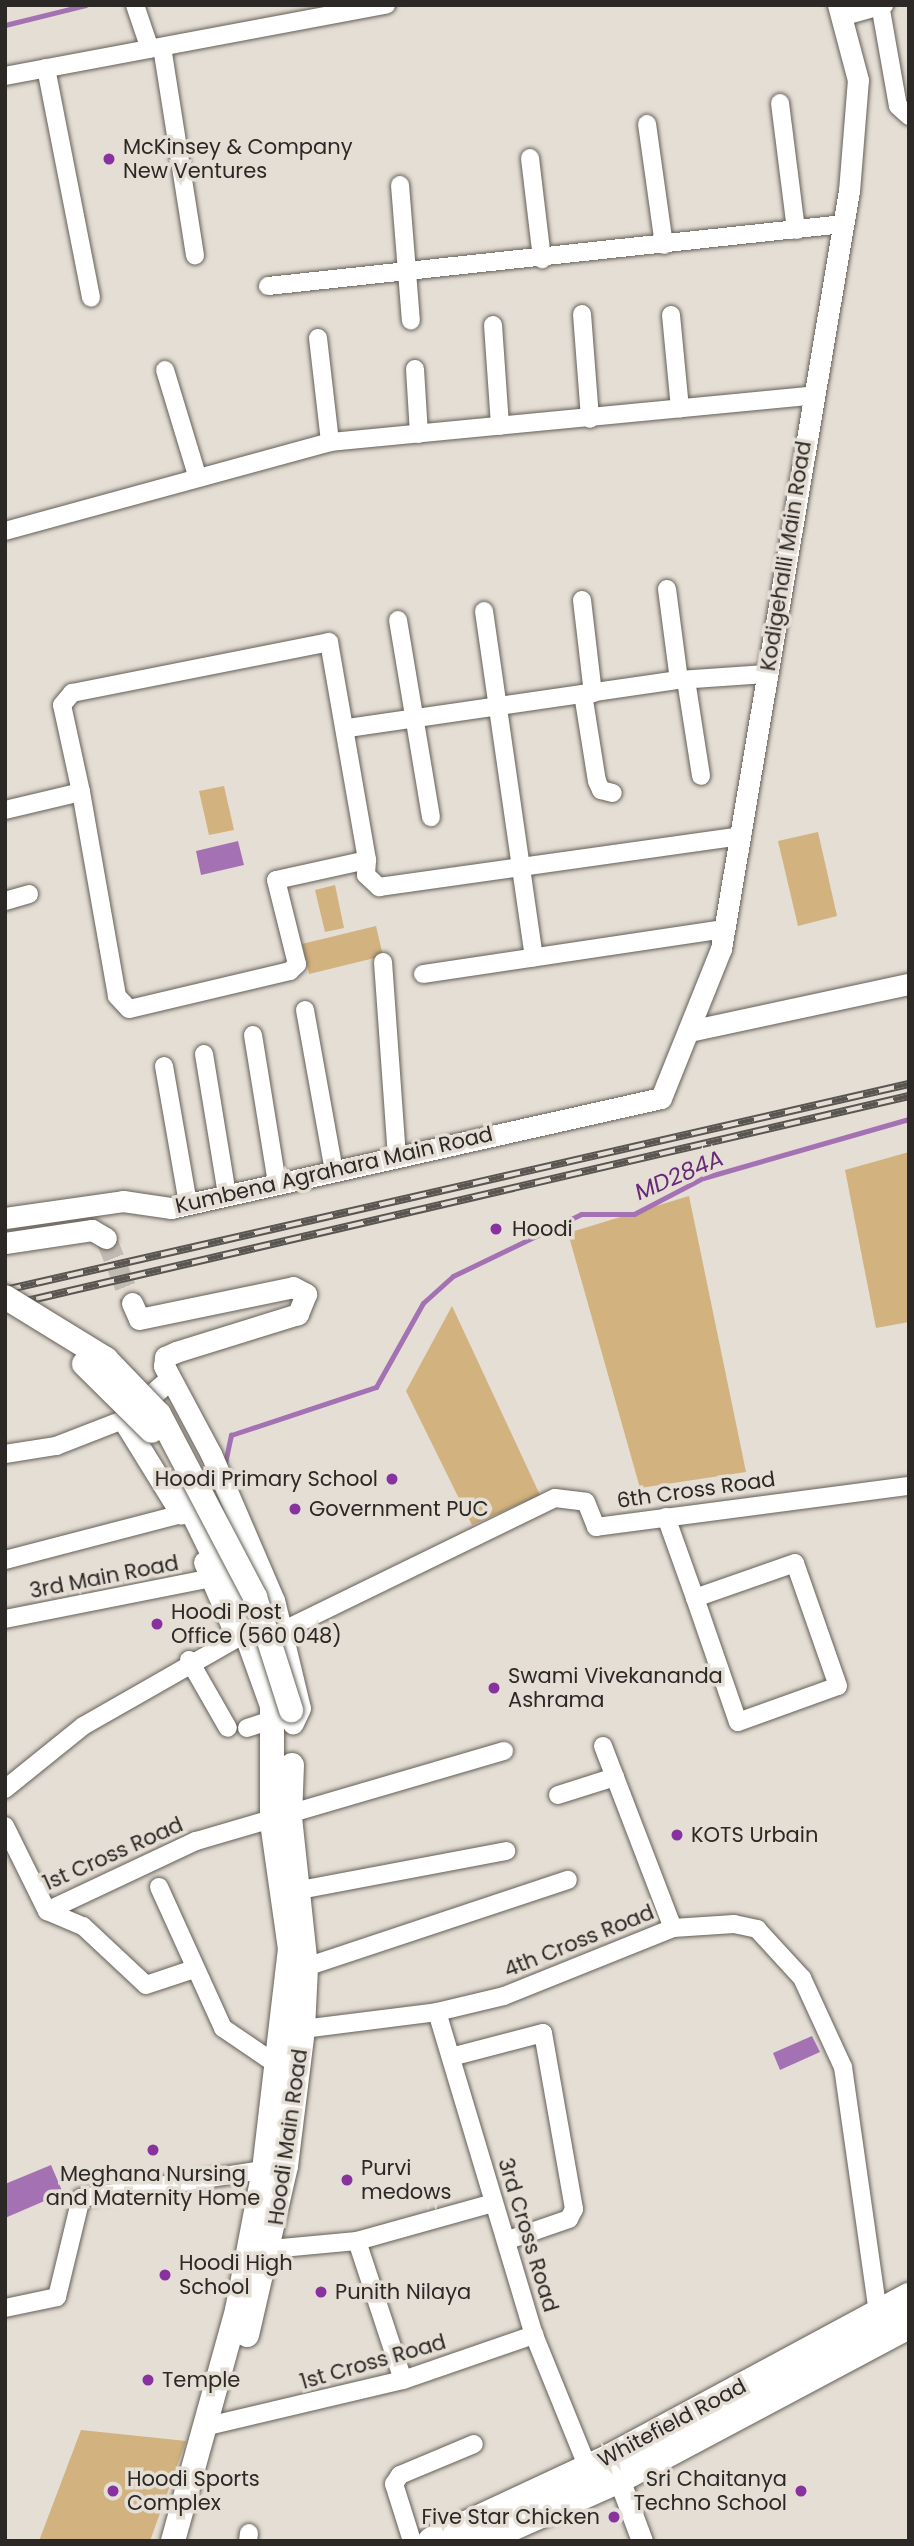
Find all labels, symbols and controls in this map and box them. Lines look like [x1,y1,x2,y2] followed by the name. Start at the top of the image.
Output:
[123,134,352,184] place label: McKinsey & Company New Ventures
[101,151,117,167] marker: McKinsey & Company New Ventures
[755,439,817,673] street label: Kodigehalli Main Road
[173,1121,495,1219] street label: Kumbena Agrahara Main Road
[630,1144,728,1206] water label: MD284A
[512,1216,573,1242] place label: Hoodi
[486,1219,506,1239] marker: Hoodi
[155,1466,378,1492] place label: Hoodi Primary School
[615,1466,777,1514] street label: 6th Cross Road
[384,1471,400,1487] marker: Hoodi Primary School
[309,1496,489,1522] place label: Government PUC
[287,1501,303,1517] marker: Government PUC
[27,1550,181,1604] street label: 3rd Main Road
[171,1599,342,1649] place label: Hoodi Post Office (560 048)
[149,1616,165,1632] marker: Hoodi Post Office (560 048)
[508,1663,723,1713] place label: Swami Vivekananda Ashrama
[486,1680,502,1696] marker: Swami Vivekananda Ashrama
[39,1812,187,1896] street label: 1st Cross Road
[691,1822,818,1848] place label: KOTS Urbain
[669,1827,685,1843] marker: KOTS Urbain
[500,1899,658,1983] street label: 4th Cross Road
[263,2047,313,2227] street label: Hoodi Main Road
[145,2142,161,2158] marker: Meghana Nursing and Maternity Home
[361,2155,451,2205] place label: Purvi medows
[493,2155,563,2315] street label: 3rd Cross Road
[46,2161,260,2211] place label: Meghana Nursing and Maternity Home
[339,2172,355,2188] marker: Purvi medows
[179,2250,293,2300] place label: Hoodi High School
[157,2267,173,2283] marker: Hoodi High School
[335,2279,471,2305] place label: Punith Nilaya
[313,2284,329,2300] marker: Punith Nilaya
[297,2329,449,2395] street label: 1st Cross Road
[162,2367,240,2393] place label: Temple
[140,2372,156,2388] marker: Temple
[593,2373,751,2473] street label: Whitefield Road
[127,2466,260,2516] place label: Hoodi Sports Complex
[633,2466,787,2516] place label: Sri Chaitanya Techno School
[105,2483,121,2499] marker: Hoodi Sports Complex
[793,2483,809,2499] marker: Sri Chaitanya Techno School
[421,2504,600,2530] place label: Five Star Chicken
[606,2509,622,2525] marker: Five Star Chicken

